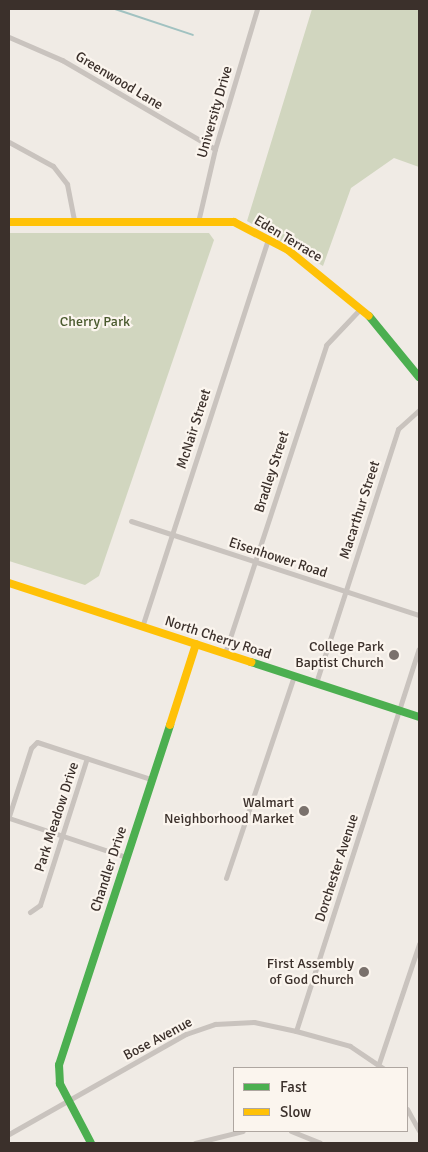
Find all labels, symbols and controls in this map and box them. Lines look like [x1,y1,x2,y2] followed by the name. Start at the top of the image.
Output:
[72,48,166,114] street label: Greenwood Lane
[194,64,236,160] street label: University Drive
[251,212,325,266] street label: Eden Terrace
[60,314,130,330] park label: Cherry Park
[173,387,215,471] street label: McNair Street
[251,429,293,515] street label: Bradley Street
[336,459,384,561] street label: Macarthur Street
[227,534,329,582] street label: Eisenhower Road
[163,613,273,663] street label: North Cherry Road
[295,639,384,672] place label: College Park Baptist Church
[388,649,400,661] marker: College Park Baptist Church
[31,760,83,874] street label: Park Meadow Drive
[164,795,294,828] place label: Walmart Neighborhood Market
[298,805,310,817] marker: Walmart Neighborhood Market
[312,812,362,924] street label: Dorchester Avenue
[87,824,131,914] street label: Chandler Drive
[267,956,354,989] place label: First Assembly of God Church
[358,966,370,978] marker: First Assembly of God Church
[121,1014,195,1064] street label: Bose Avenue
[233,1067,408,1132] legend
[280,1078,307,1096] text: Fast
[280,1103,311,1121] text: Slow

